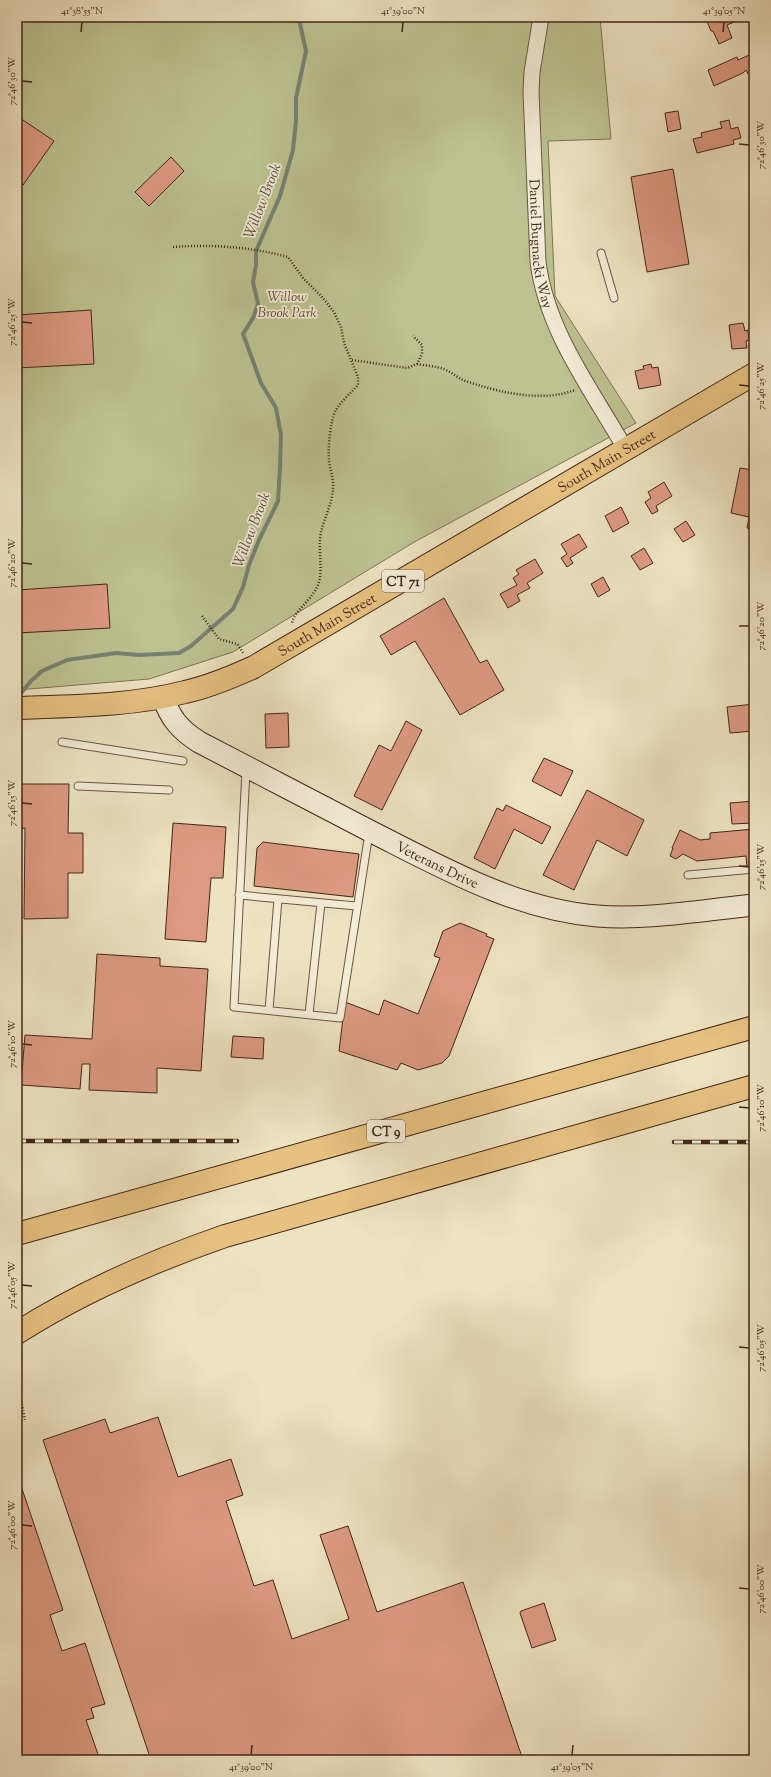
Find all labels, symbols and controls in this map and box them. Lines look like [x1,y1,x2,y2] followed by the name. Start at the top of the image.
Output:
[61,4,103,19] text: 41°38'55"N
[381,4,425,19] text: 41°39'00"N
[703,4,745,19] text: 41°39'05"N
[5,57,20,105] text: 72°46'30"W
[754,121,769,169] text: 72°46'30"W
[239,161,287,242] water label: Willow Brook
[523,179,557,312] street label: Daniel Bugnacki Way
[257,288,317,324] park label: Willow Brook Park
[5,298,20,346] text: 72°46'25"W
[754,362,769,410] text: 72°46'25"W
[554,425,660,499] street label: South Main Street
[228,490,276,571] water label: Willow Brook
[5,539,20,587] text: 72°46'20"W
[382,570,424,592] road number: CT 71
[275,589,381,663] street label: South Main Street
[754,602,769,650] text: 72°46'20"W
[5,780,20,826] text: 72°46'15"W
[392,838,481,895] street label: Veterans Drive
[754,844,769,890] text: 72°46'15"W
[5,1020,20,1068] text: 72°46'10"W
[754,1084,769,1132] text: 72°46'10"W
[367,1120,405,1142] road number: CT 9
[5,1261,20,1309] text: 72°46'05"W
[754,1324,769,1372] text: 72°46'05"W
[5,1501,20,1549] text: 72°46'00"W
[754,1565,769,1613] text: 72°46'00"W
[229,1760,273,1775] text: 41°39'00"N
[551,1760,593,1775] text: 41°39'05"N

